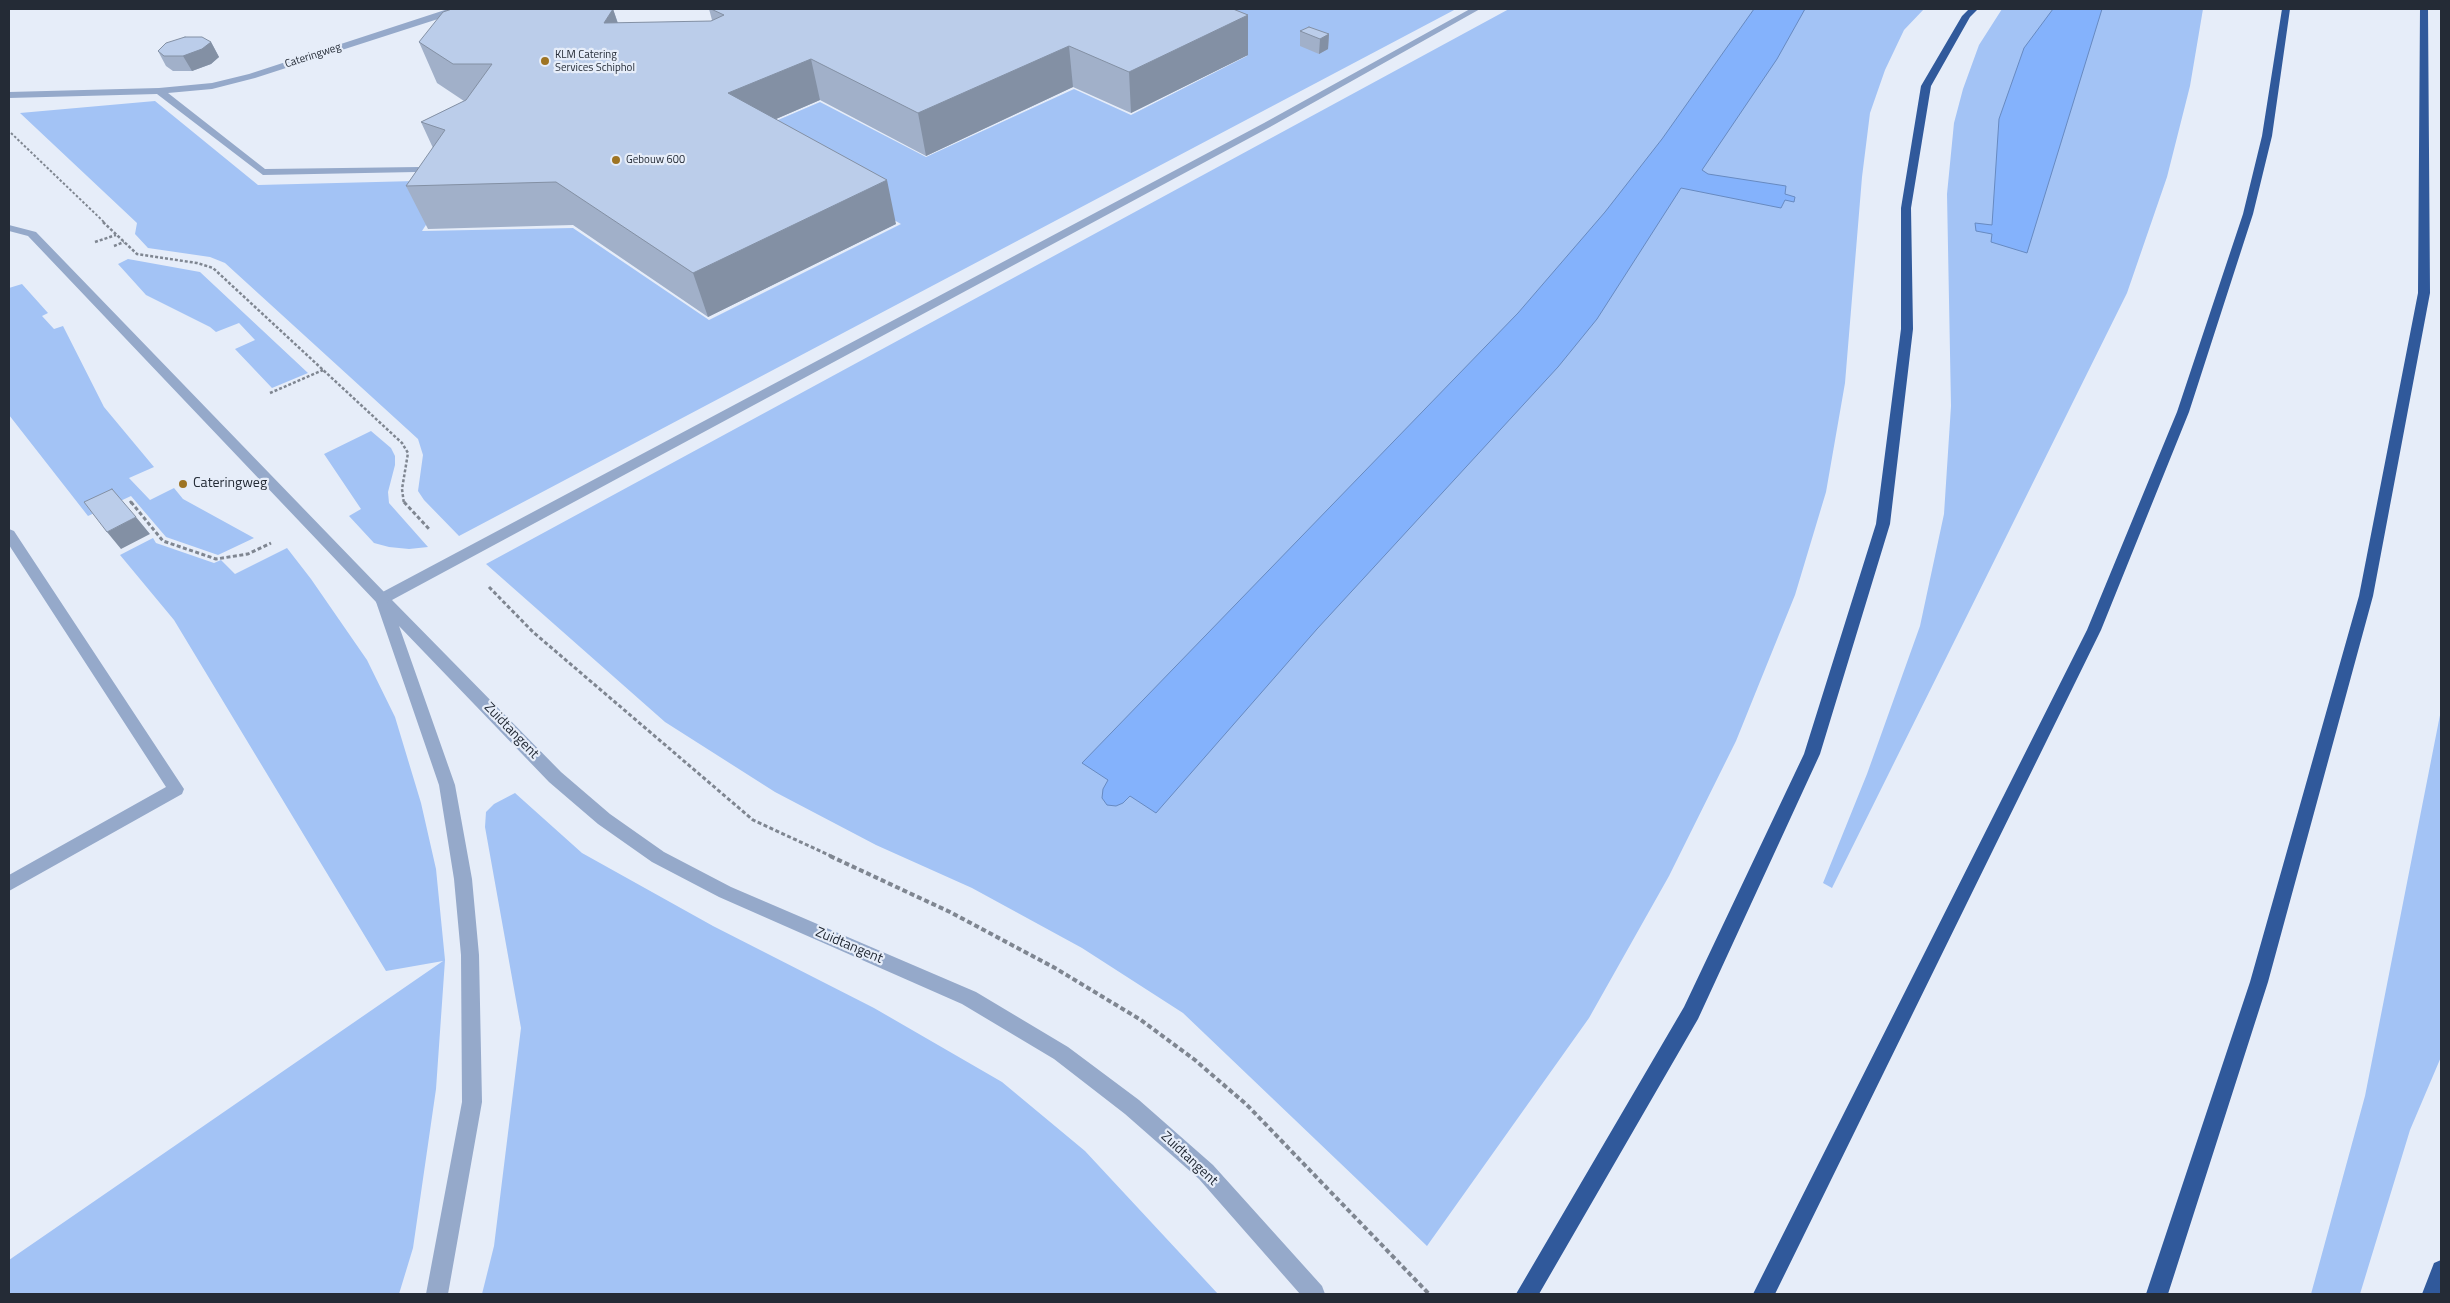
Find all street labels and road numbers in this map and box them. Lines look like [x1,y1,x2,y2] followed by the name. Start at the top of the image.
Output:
[283,41,343,71] street label: Cateringweg
[480,699,542,763] street label: Zuidtangent
[813,924,885,968] street label: Zuidtangent
[1157,1129,1221,1189] street label: Zuidtangent

